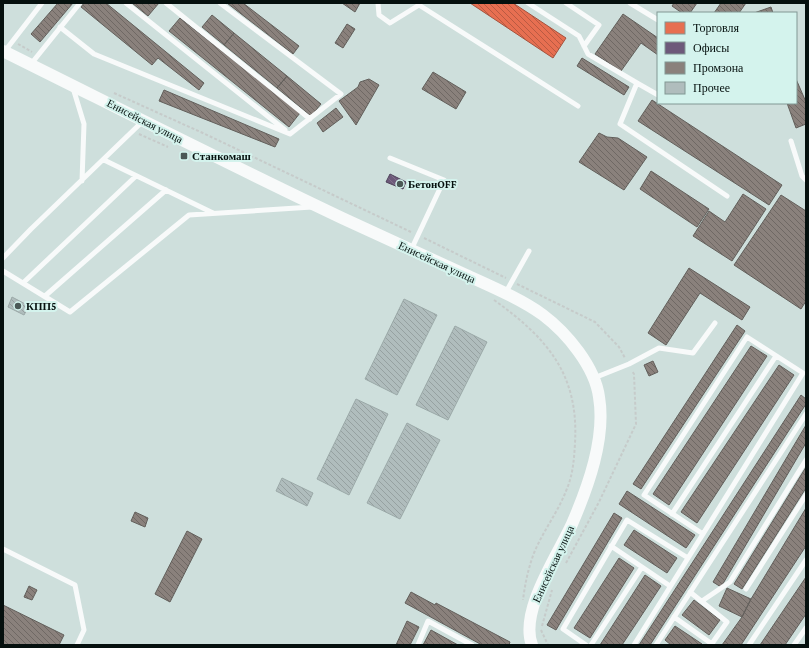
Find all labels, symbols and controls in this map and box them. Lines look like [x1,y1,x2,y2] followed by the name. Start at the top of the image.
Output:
[657,12,797,104] legend
[693,21,740,35] text: Торговля
[693,41,729,55] text: Офисы
[693,61,744,75] text: Промзона
[693,81,730,95] text: Прочее
[105,97,185,145] street label: Енисейская улица
[192,150,251,162] place label: Станкомаш
[179,151,189,161] marker: Станкомаш
[408,178,457,190] place label: БетонOFF
[395,179,405,189] marker: БетонOFF
[397,239,477,285] street label: Енисейская улица
[26,300,56,312] place label: КПП5
[13,301,23,311] marker: КПП5
[530,524,576,604] street label: Енисейская улица

